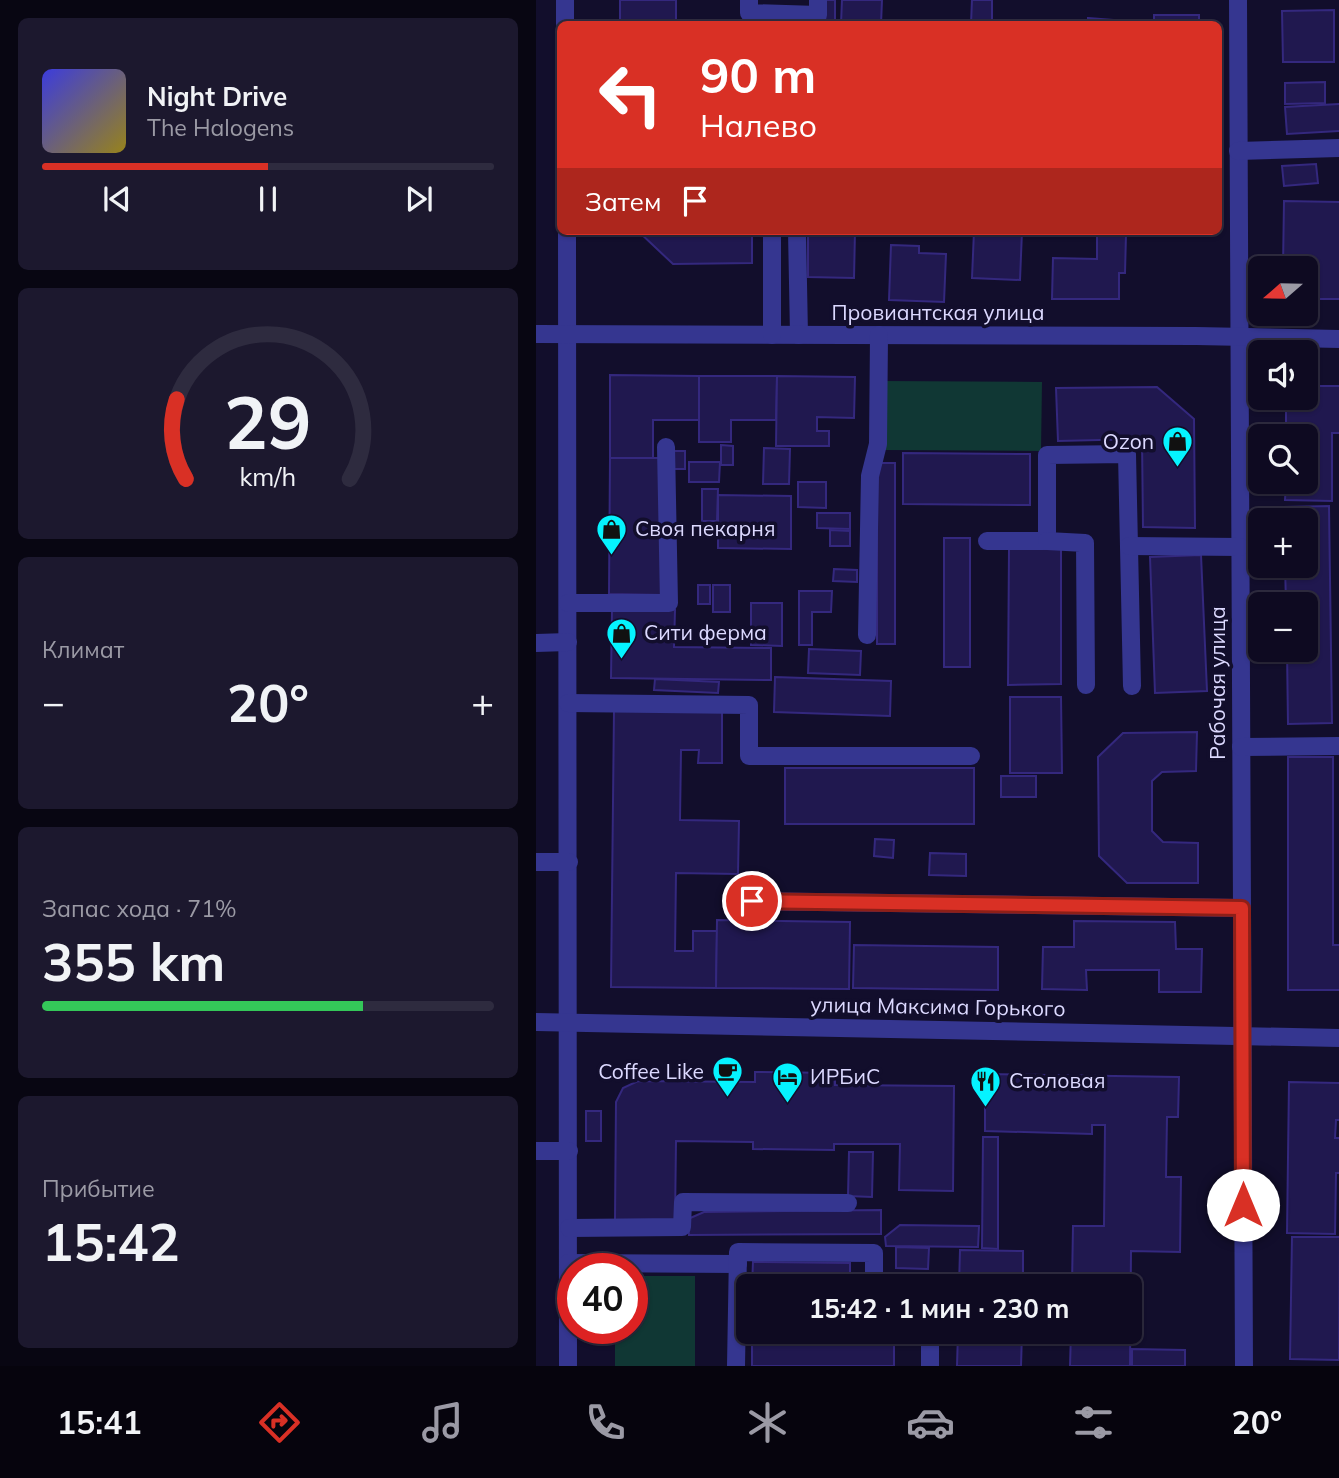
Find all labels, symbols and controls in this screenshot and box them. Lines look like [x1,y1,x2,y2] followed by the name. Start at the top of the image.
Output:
[700,44,816,105] text: 90 m
[585,49,676,140] icon: left
[147,80,287,113] text: Night Drive
[700,105,817,145] text: Налево
[147,113,294,142] text: The Halogens
[98,180,136,218] icon: previous
[249,180,287,218] icon: pause
[400,180,438,218] icon: next
[676,182,714,220] icon: arrive
[585,185,662,218] text: Затем
[1248,256,1318,326] north arrow
[1248,256,1318,662] map controls
[831,299,1045,325] street label: Провиантская улица
[1248,340,1318,410] button: sound
[224,377,312,468] text: 29
[1248,424,1318,494] button: search
[1160,425,1194,469] shop icon: Ozon
[1103,428,1154,454] place label: Ozon
[240,461,296,492] text: km/h
[1248,508,1318,578] button: +
[595,512,629,556] shop icon: Своя пекарня
[635,515,775,541] place label: Своя пекарня
[1248,592,1318,662] button: −
[1204,606,1230,760] street label: Рабочая улица
[604,616,638,660] shop icon: Сити ферма
[644,619,767,645] place label: Сити ферма
[42,635,124,664] text: Климат
[227,670,309,735] text: 20°
[42,678,65,726] text: −
[471,678,494,726] text: +
[722,871,782,931] pin
[733,882,771,920] icon: arrive
[42,894,237,923] text: Запас хода · 71%
[42,929,225,994] text: 355 km
[810,991,1066,1021] street label: улица Максима Горького
[710,1055,744,1099] cafe icon: Coffee Like
[598,1058,704,1084] place label: Coffee Like
[770,1060,804,1104] hotel icon: ИРБиС
[810,1063,880,1089] place label: ИРБиС
[969,1064,1003,1108] restaurant icon: Столовая
[1009,1067,1105,1093] place label: Столовая
[1206,1168,1280,1242] position arrow
[42,1174,155,1203] text: Прибытие
[42,1209,180,1274] text: 15:42
[557,1253,648,1344] speed limit sign: 40
[809,1292,1069,1325] text: 15:42 · 1 мин · 230 m
[255,1398,304,1447] icon: directions
[418,1398,467,1447] icon: music
[581,1398,630,1447] icon: phone
[743,1398,792,1447] icon: climate
[906,1398,955,1447] icon: car
[1069,1398,1118,1447] icon: filters
[57,1402,142,1442] text: 15:41
[1232,1402,1282,1442] text: 20°

